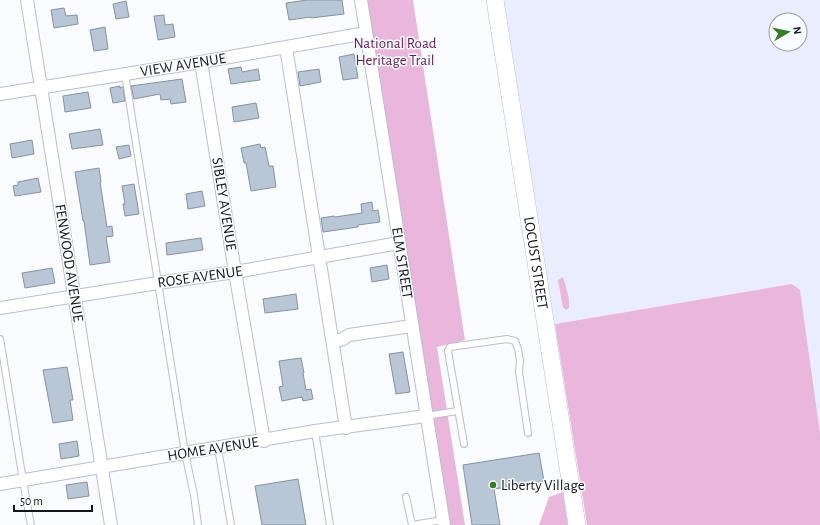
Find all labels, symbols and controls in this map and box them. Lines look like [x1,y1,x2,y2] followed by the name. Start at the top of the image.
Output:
[768,12,808,52] north arrow
[791,26,803,35] text: N
[353,36,437,68] park label: National Road Heritage Trail
[139,51,227,79] street label: VIEW AVENUE
[209,156,239,252] street label: SIBLEY AVENUE
[52,203,86,323] street label: FENWOOD AVENUE
[521,215,551,311] street label: LOCUST STREET
[389,226,415,300] street label: ELM STREET
[157,264,243,290] street label: ROSE AVENUE
[166,434,260,464] street label: HOME AVENUE
[501,478,585,493] place label: Liberty Village
[488,480,498,490] marker: Liberty Village
[14,487,92,513] scale bar
[20,495,43,507] text: 50 m

